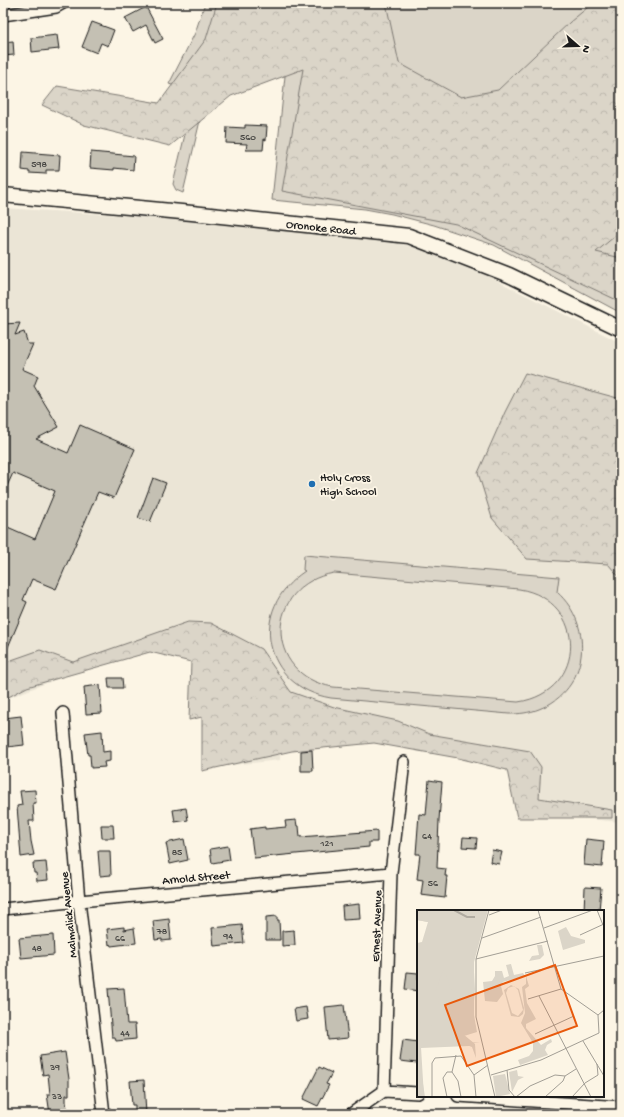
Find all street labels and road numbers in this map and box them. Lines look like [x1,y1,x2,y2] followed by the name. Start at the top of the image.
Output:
[285,218,357,240] street label: Oronoke Road
[162,869,232,889] street label: Arnold Street
[58,870,81,958] street label: Malmalick Avenue
[370,889,386,962] street label: Ernest Avenue

